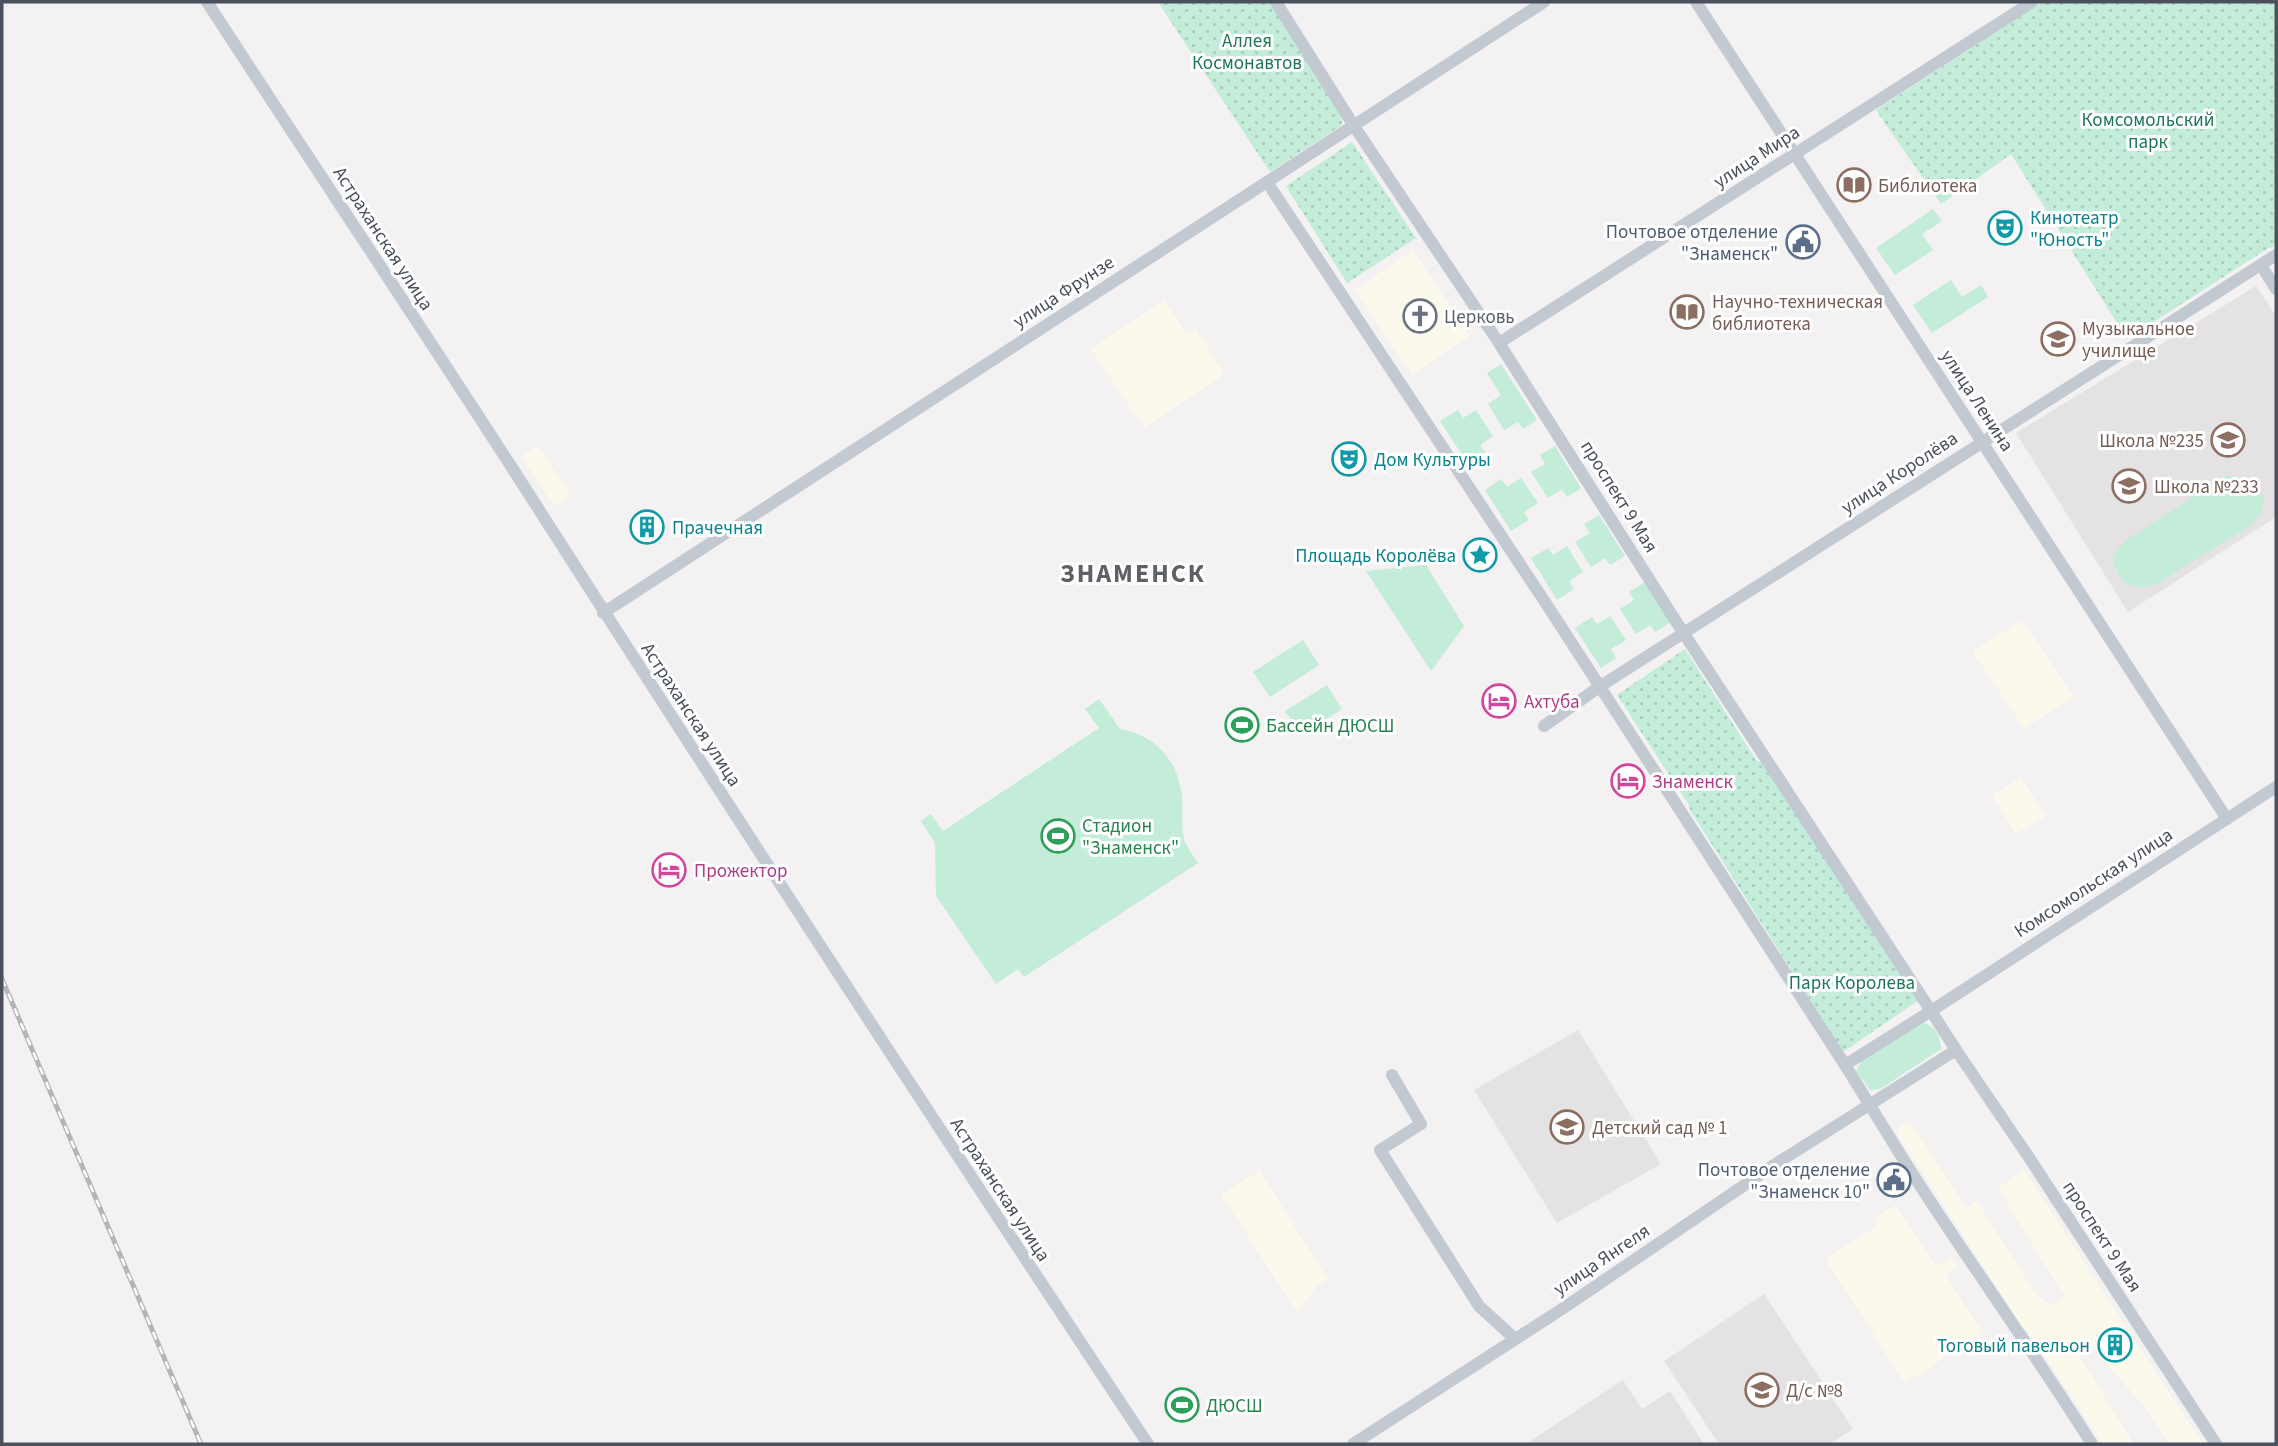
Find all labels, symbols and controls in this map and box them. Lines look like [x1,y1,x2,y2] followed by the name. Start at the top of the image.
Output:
[1192,28,1302,77] park label: Аллея Космонавтов
[2081,107,2215,156] park label: Комсомольский парк
[1708,119,1805,195] street label: улица Мира
[326,162,439,316] street label: Астраханская улица
[1835,166,1873,204] library icon: Библиотека
[1878,173,1977,200] place label: Библиотека
[2030,205,2119,254] place label: Кинотеатр "Юность"
[1986,209,2024,247] theatre icon: Кинотеатр "Юность"
[1606,219,1778,268] place label: Почтовое отделение "Знаменск"
[1784,223,1822,261] public building icon: Почтовое отделение "Знаменск"
[1008,249,1120,335] street label: улица Фрунзе
[1712,289,1883,338] place label: Научно-техническая библиотека
[1668,293,1706,331] library icon: Научно-техническая библиотека
[1401,297,1439,335] church icon: Церковь
[1444,304,1515,331] place label: Церковь
[2082,316,2195,365] place label: Музыкальное училище
[2039,320,2077,358] school or university icon: Музыкальное училище
[1934,345,2020,457] street label: улица Ленина
[2209,421,2247,459] school or university icon: Школа №235
[1836,425,1964,521] street label: улица Королёва
[2099,428,2204,455] place label: Школа №235
[1573,435,1664,558] street label: проспект 9 Мая
[1330,440,1368,478] theatre icon: Дом Культуры
[1374,447,1491,474] place label: Дом Культуры
[2110,467,2148,505] school or university icon: Школа №233
[2154,474,2259,501] place label: Школа №233
[628,508,666,546] building icon: Прачечная
[672,515,763,542] place label: Прачечная
[1461,536,1499,574] place icon: Площадь Королёва
[1295,543,1456,570] place label: Площадь Королёва
[1060,555,1206,592] district label: ЗНАМЕНСК
[634,638,747,792] street label: Астраханская улица
[1480,682,1518,720] hotel icon: Ахтуба
[1524,689,1580,716] place label: Ахтуба
[1223,706,1261,744] sports icon: Бассейн ДЮСШ
[1266,713,1395,740] place label: Бассейн ДЮСШ
[1609,762,1647,800] hotel icon: Знаменск
[1652,769,1733,796] place label: Знаменск
[1082,813,1179,862] place label: Стадион "Знаменск"
[1039,817,1077,855] sports icon: Стадион "Знаменск"
[2009,822,2178,945] street label: Комсомольская улица
[650,851,688,889] hotel icon: Прожектор
[694,858,788,885] place label: Прожектор
[1789,970,1915,997] park label: Парк Королева
[1548,1108,1586,1146] school or university icon: Детский сад № 1
[943,1113,1056,1267] street label: Астраханская улица
[1592,1115,1728,1142] place label: Детский сад № 1
[1698,1157,1870,1206] place label: Почтовое отделение "Знаменск 10"
[1875,1161,1913,1199] public building icon: Почтовое отделение "Знаменск 10"
[2056,1176,2148,1298] street label: проспект 9 Мая
[1548,1218,1656,1303] street label: улица Янгеля
[2096,1326,2134,1364] building icon: Тоговый павельон
[1937,1333,2090,1360] place label: Тоговый павельон
[1743,1371,1781,1409] school or university icon: Д/с №8
[1786,1378,1843,1405] place label: Д/с №8
[1163,1386,1201,1424] sports icon: ДЮСШ
[1206,1393,1263,1420] place label: ДЮСШ

